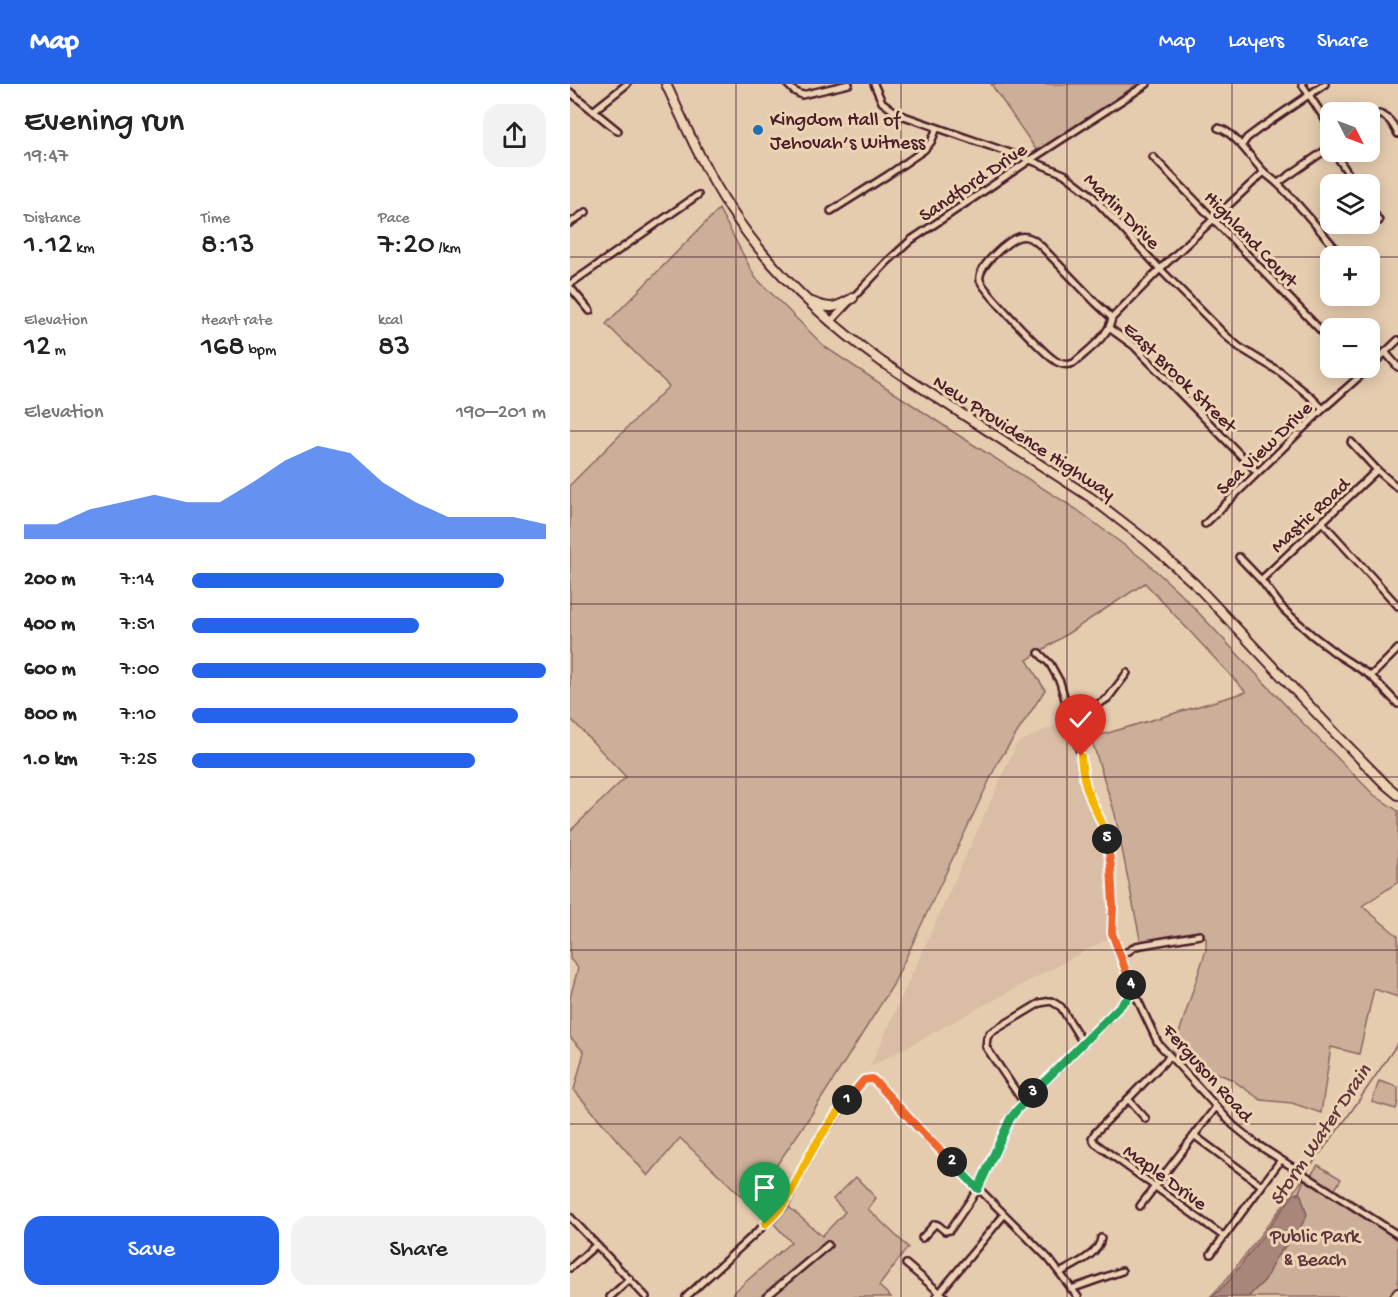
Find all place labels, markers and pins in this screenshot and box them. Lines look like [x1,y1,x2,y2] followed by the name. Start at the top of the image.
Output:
[770,110,926,156] place label: Kingdom Hall of Jehovah’s Witness
[751,123,765,137] marker: Kingdom Hall of Jehovah’s Witness
[1055,694,1106,756] pin
[1092,824,1122,854] pin: 5
[1116,970,1146,1000] pin: 4
[1018,1078,1048,1108] pin: 3
[832,1085,862,1115] pin: 1
[937,1147,967,1177] pin: 2
[739,1162,790,1224] pin

